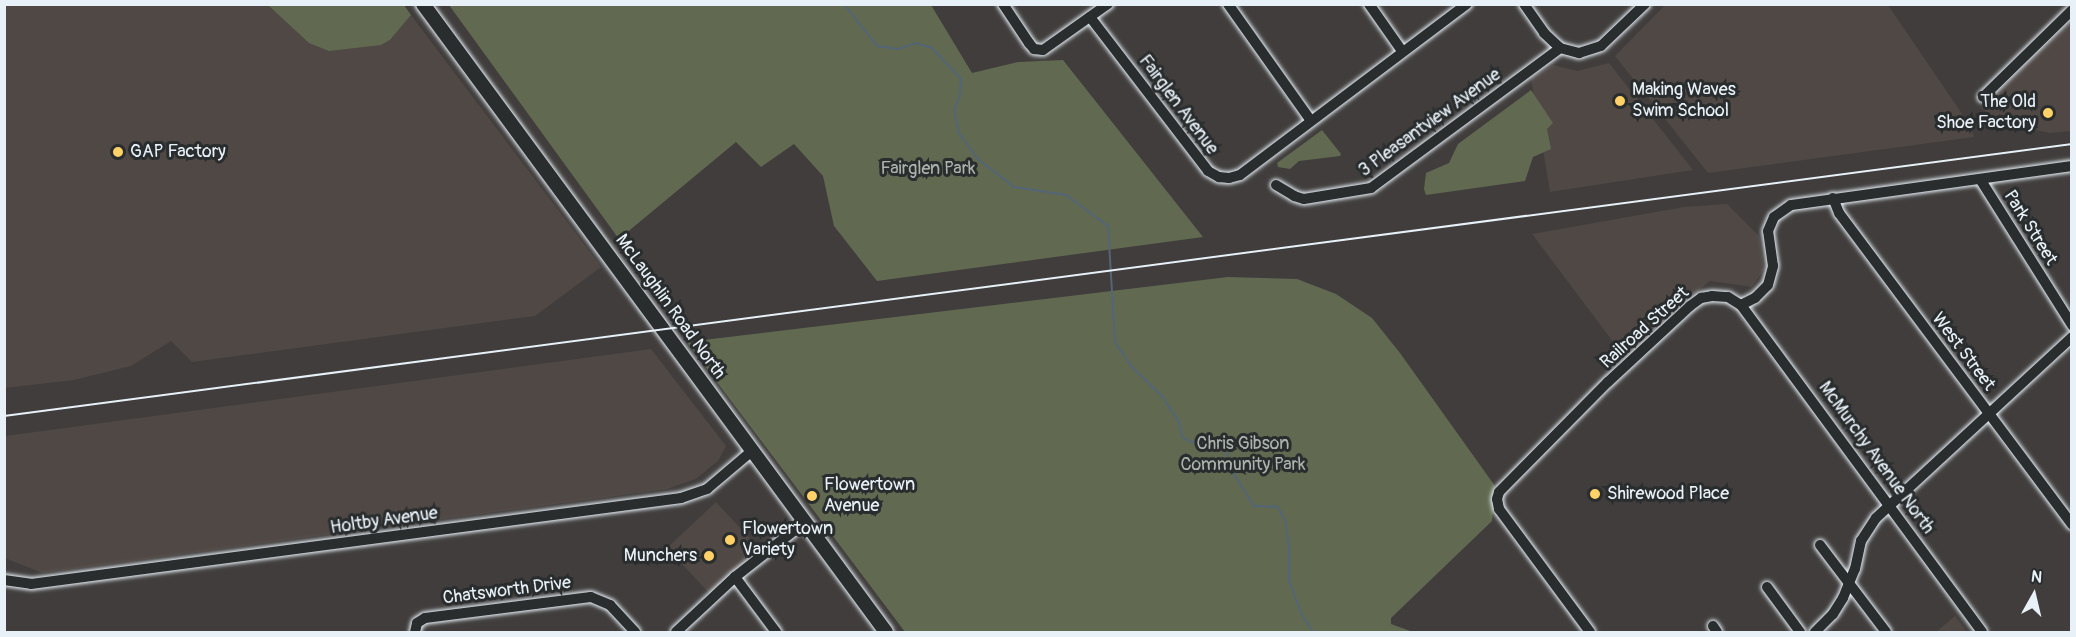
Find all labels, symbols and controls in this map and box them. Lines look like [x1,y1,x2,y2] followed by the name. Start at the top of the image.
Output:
[1134,51,1222,159] street label: Fairglen Avenue
[1355,64,1505,182] street label: 3 Pleasantview Avenue
[1632,80,1736,122] place label: Making Waves Swim School
[1936,92,2036,134] place label: The Old Shoe Factory
[1613,94,1627,108] marker: Making Waves Swim School
[2041,106,2055,120] marker: The Old Shoe Factory
[130,141,226,163] place label: GAP Factory
[111,145,125,159] marker: GAP Factory
[880,158,976,180] park label: Fairglen Park
[1999,187,2061,269] street label: Park Street
[610,230,730,384] street label: McLaughlin Road North
[1596,283,1694,373] street label: Railroad Street
[1927,309,1999,395] street label: West Street
[1814,378,1938,538] street label: McMurchy Avenue North
[1180,434,1306,476] park label: Chris Gibson Community Park
[824,475,915,518] place label: Flowertown Avenue
[1607,483,1729,505] place label: Shirewood Place
[1588,487,1602,501] marker: Shirewood Place
[805,489,819,503] marker: Flowertown Avenue
[329,503,439,539] street label: Holtby Avenue
[742,519,833,562] place label: Flowertown Variety
[723,533,737,547] marker: Flowertown Variety
[624,545,697,567] place label: Munchers
[702,549,716,563] marker: Munchers
[2004,565,2064,625] north arrow
[2030,567,2043,588] text: N
[442,572,572,610] street label: Chatsworth Drive

